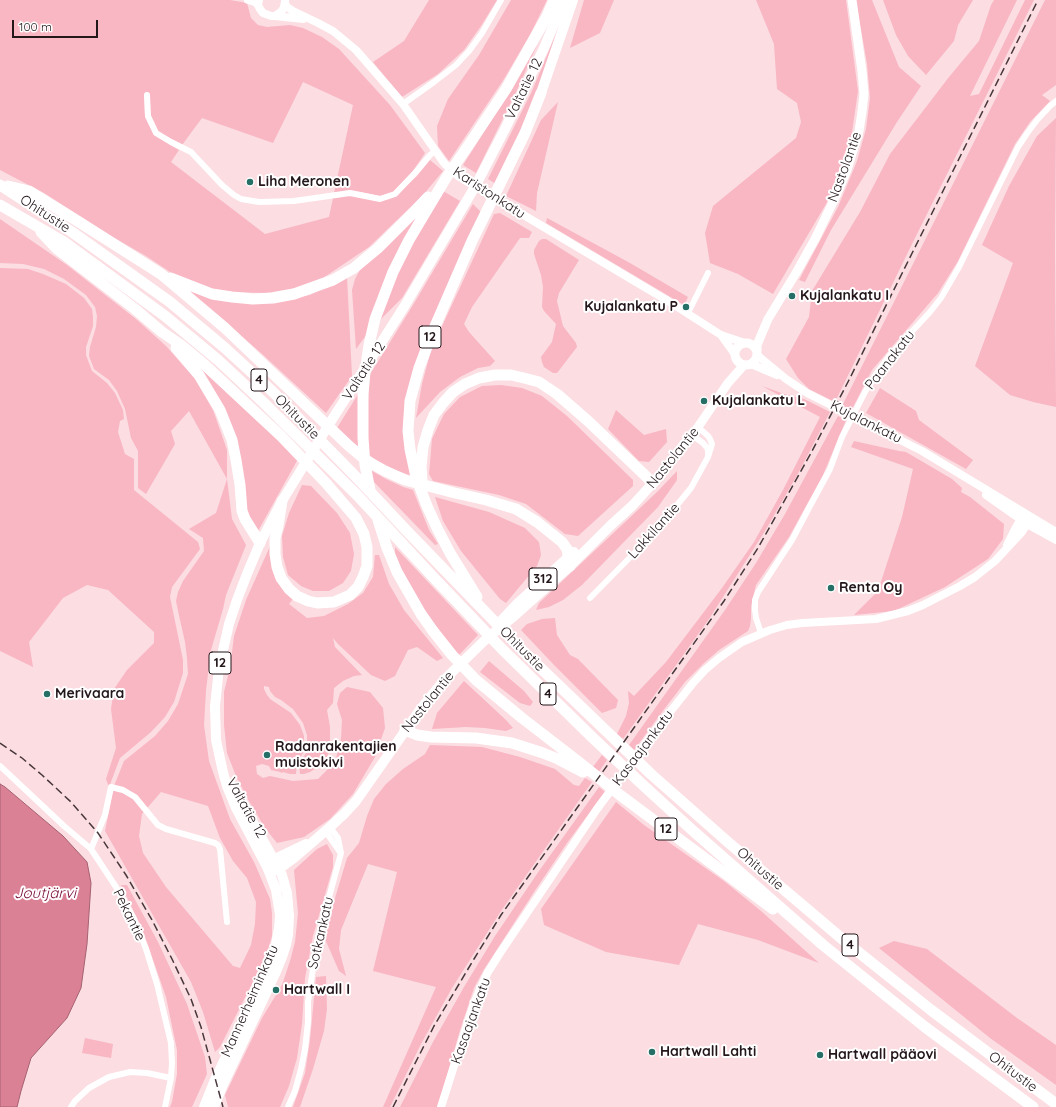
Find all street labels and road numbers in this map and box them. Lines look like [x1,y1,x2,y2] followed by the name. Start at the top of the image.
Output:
[502,55,546,123] street label: Valtatie 12
[824,129,866,205] street label: Nastolantie
[450,163,528,223] street label: Karistonkatu
[17,192,73,236] street label: Ohitustie
[419,326,441,348] road number: 12
[862,327,918,393] street label: Paanakatu
[339,339,389,403] street label: Valtatie 12
[251,369,267,391] road number: 4
[271,391,323,443] street label: Ohitustie
[827,397,905,447] street label: Kujalankatu
[643,424,703,492] street label: Nastolantie
[625,500,683,562] street label: Lakkilantie
[529,568,557,590] road number: 312
[496,623,548,675] street label: Ohitustie
[209,652,231,674] road number: 12
[398,668,458,736] street label: Nastolantie
[540,683,556,705] road number: 4
[609,707,677,789] street label: Kasaajankatu
[223,775,269,841] street label: Valtatie 12
[655,818,677,840] road number: 12
[733,844,787,894] street label: Ohitustie
[109,886,149,944] street label: Pekantie
[305,895,337,971] street label: Sotkankatu
[842,934,858,956] road number: 4
[218,942,282,1060] street label: Mannerheiminkatu
[448,976,494,1066] street label: Kasaajankatu
[985,1048,1041,1096] street label: Ohitustie

